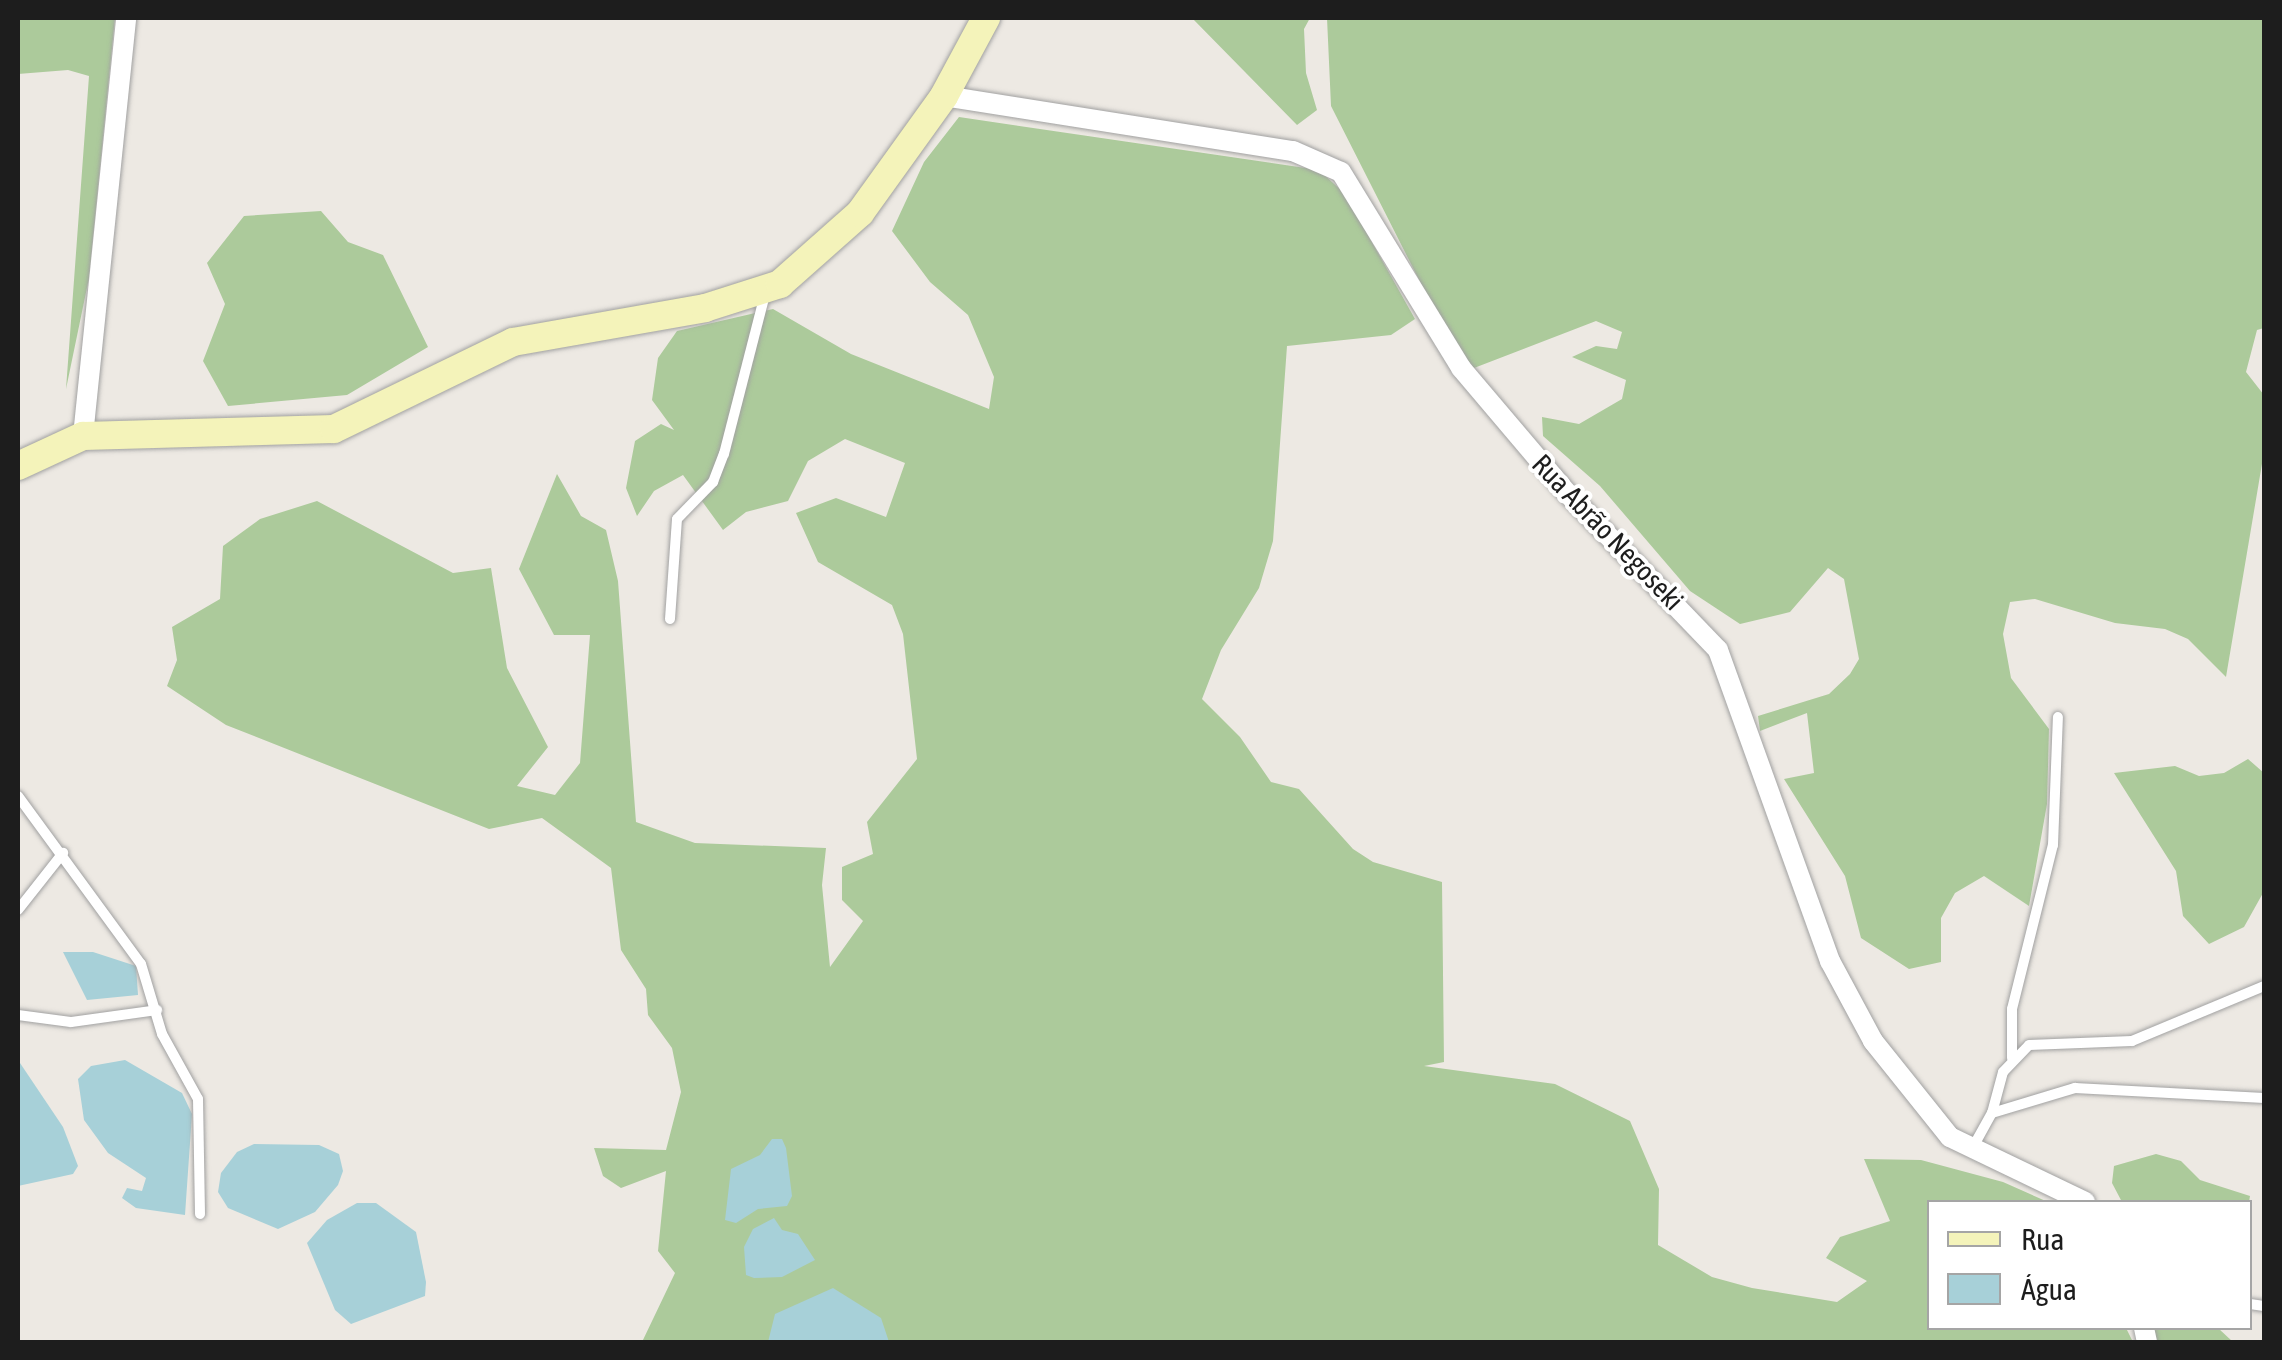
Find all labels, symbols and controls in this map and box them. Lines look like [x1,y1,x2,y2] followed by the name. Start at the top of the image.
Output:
[1525,447,1691,617] street label: Rua Abrão Negoseki
[1927,1200,2252,1330] legend
[2021,1222,2064,1256] text: Rua
[2021,1272,2077,1306] text: Água

